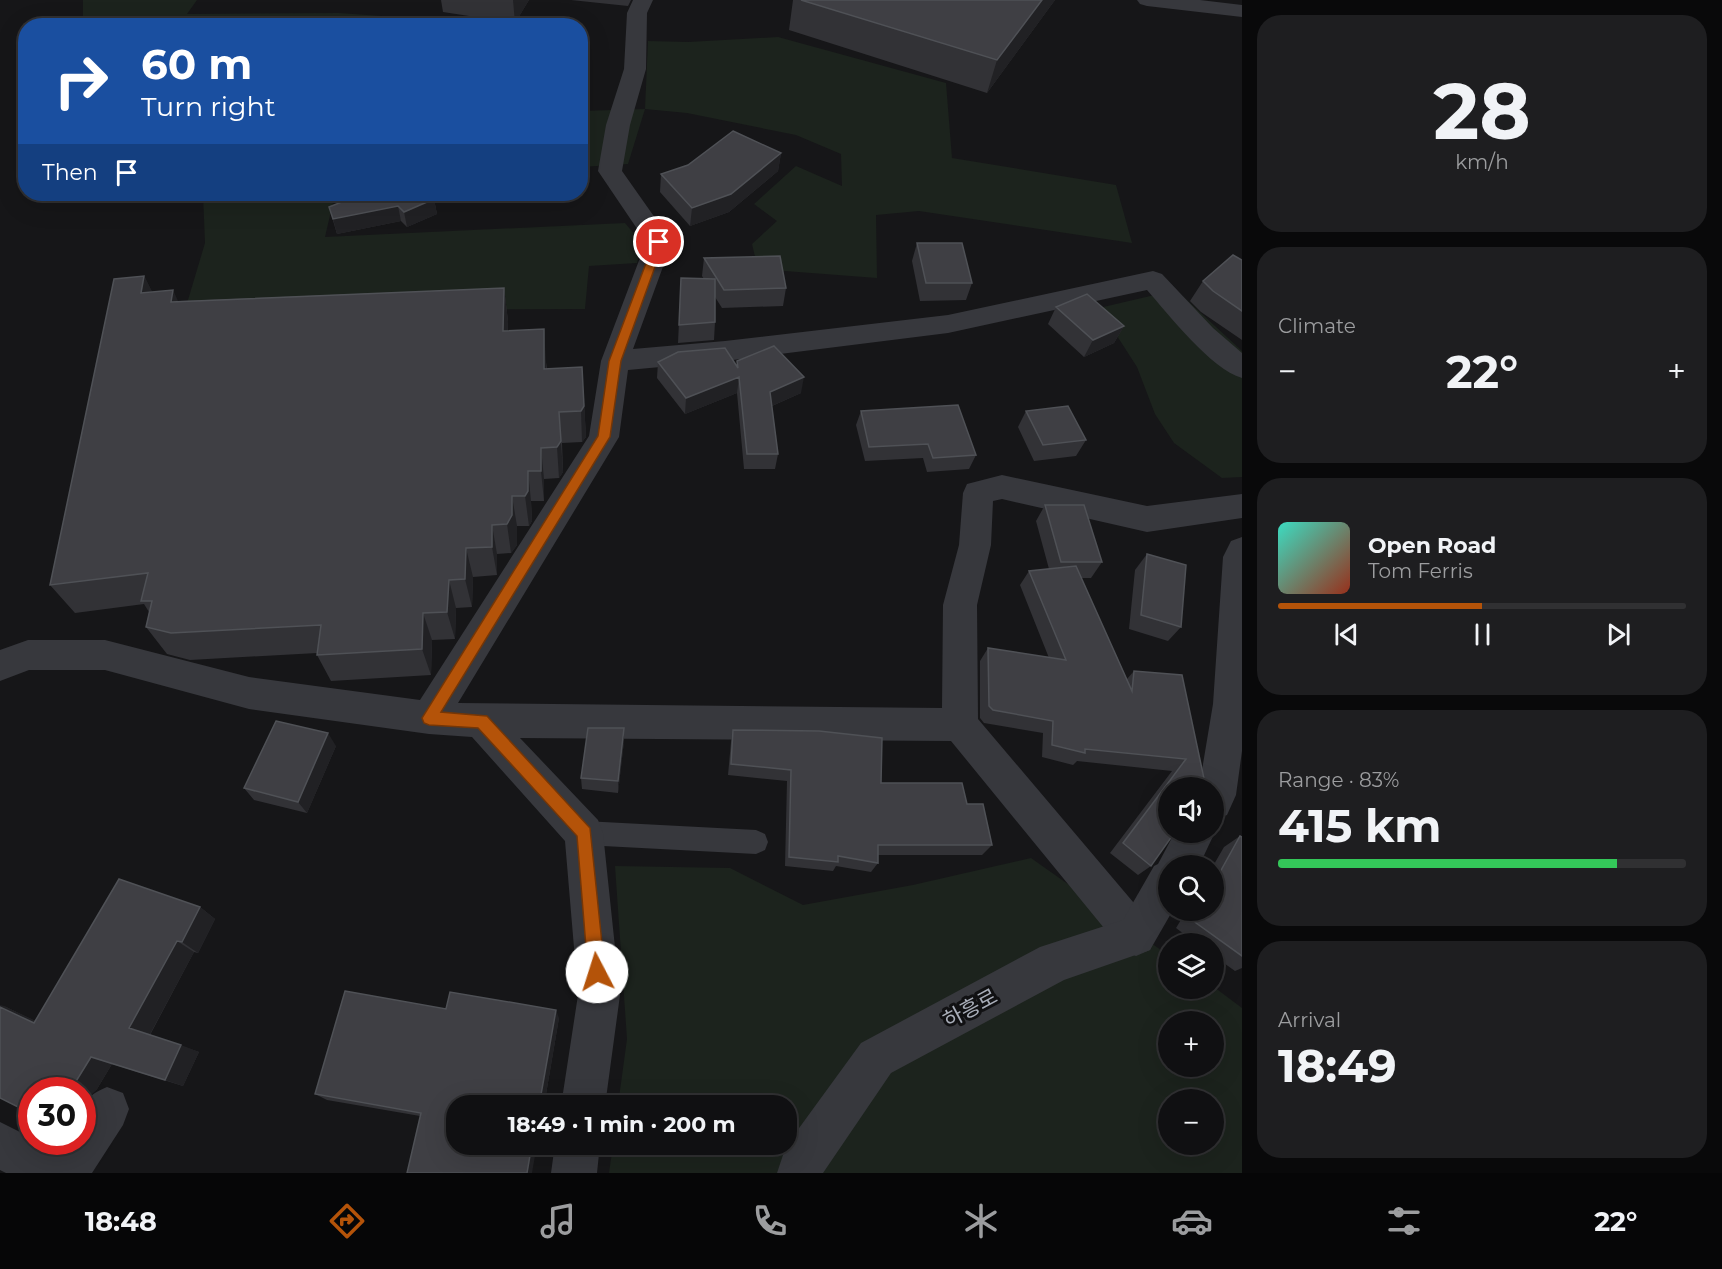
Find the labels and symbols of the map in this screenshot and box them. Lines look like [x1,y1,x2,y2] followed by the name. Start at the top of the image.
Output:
[633,216,684,267] pin
[565,940,629,1004] position arrow
[939,983,1001,1033] street label: 하흥로
[18,1077,96,1155] speed limit sign: 30

